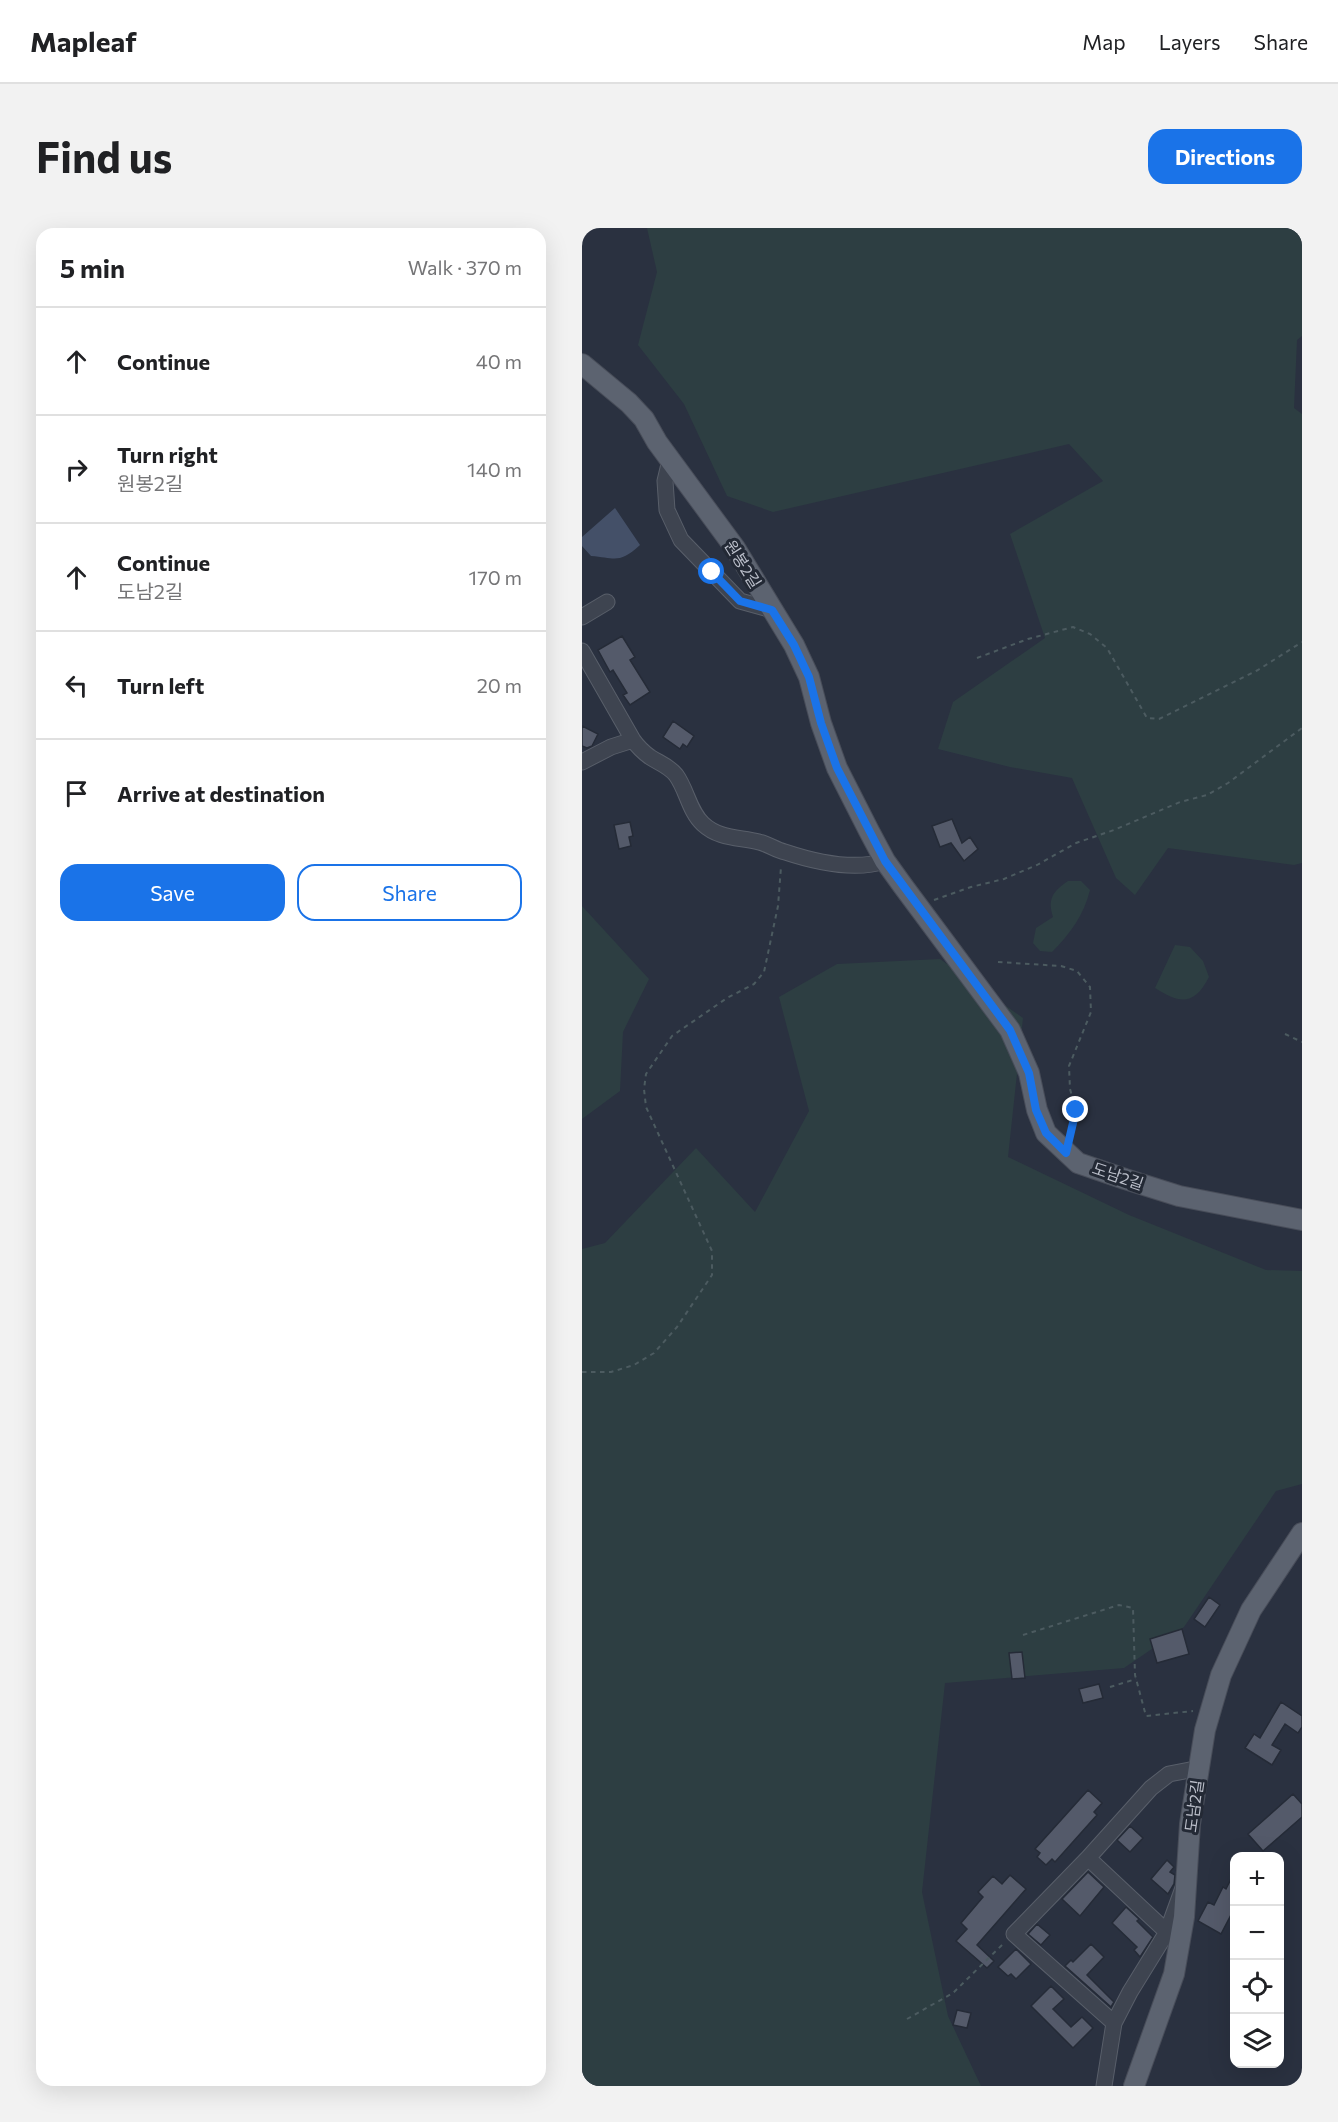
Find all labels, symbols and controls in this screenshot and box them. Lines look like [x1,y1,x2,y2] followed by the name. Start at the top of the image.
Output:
[30,24,137,58] text: Mapleaf
[1082,29,1126,54] text: Map
[1159,29,1221,54] text: Layers
[1254,29,1308,54] text: Share
[1148,129,1302,184] button: Directions
[36,130,172,182] text: Find us
[60,252,125,283] text: 5 min
[408,255,522,279] text: Walk · 370 m
[60,345,93,378] icon: ahead
[117,348,210,375] text: Continue
[476,349,522,373] text: 40 m
[117,441,218,468] text: Turn right
[60,453,93,486] icon: right
[467,457,522,481] text: 140 m
[117,471,183,495] text: 원봉2길
[721,536,766,591] street label: 원봉2길
[117,549,210,576] text: Continue
[698,558,724,584] route start
[60,561,93,594] icon: ahead
[469,565,522,589] text: 170 m
[117,579,183,603] text: 도남2길
[60,669,93,702] icon: left
[117,672,204,699] text: Turn left
[477,673,522,697] text: 20 m
[60,777,93,810] icon: arrive
[117,780,325,807] text: Arrive at destination
[60,864,285,921] button: Save
[297,864,522,921] button: Share
[1062,1096,1088,1122] route end
[1090,1158,1146,1193] street label: 도남2길
[1180,1778,1207,1834] street label: 도남2길
[1230,1852,1284,2068] map controls
[1230,1852,1284,1906] button: +
[1230,1906,1284,1960] button: −
[1230,1960,1284,2014] button: locate
[1230,2014,1284,2068] button: layers

